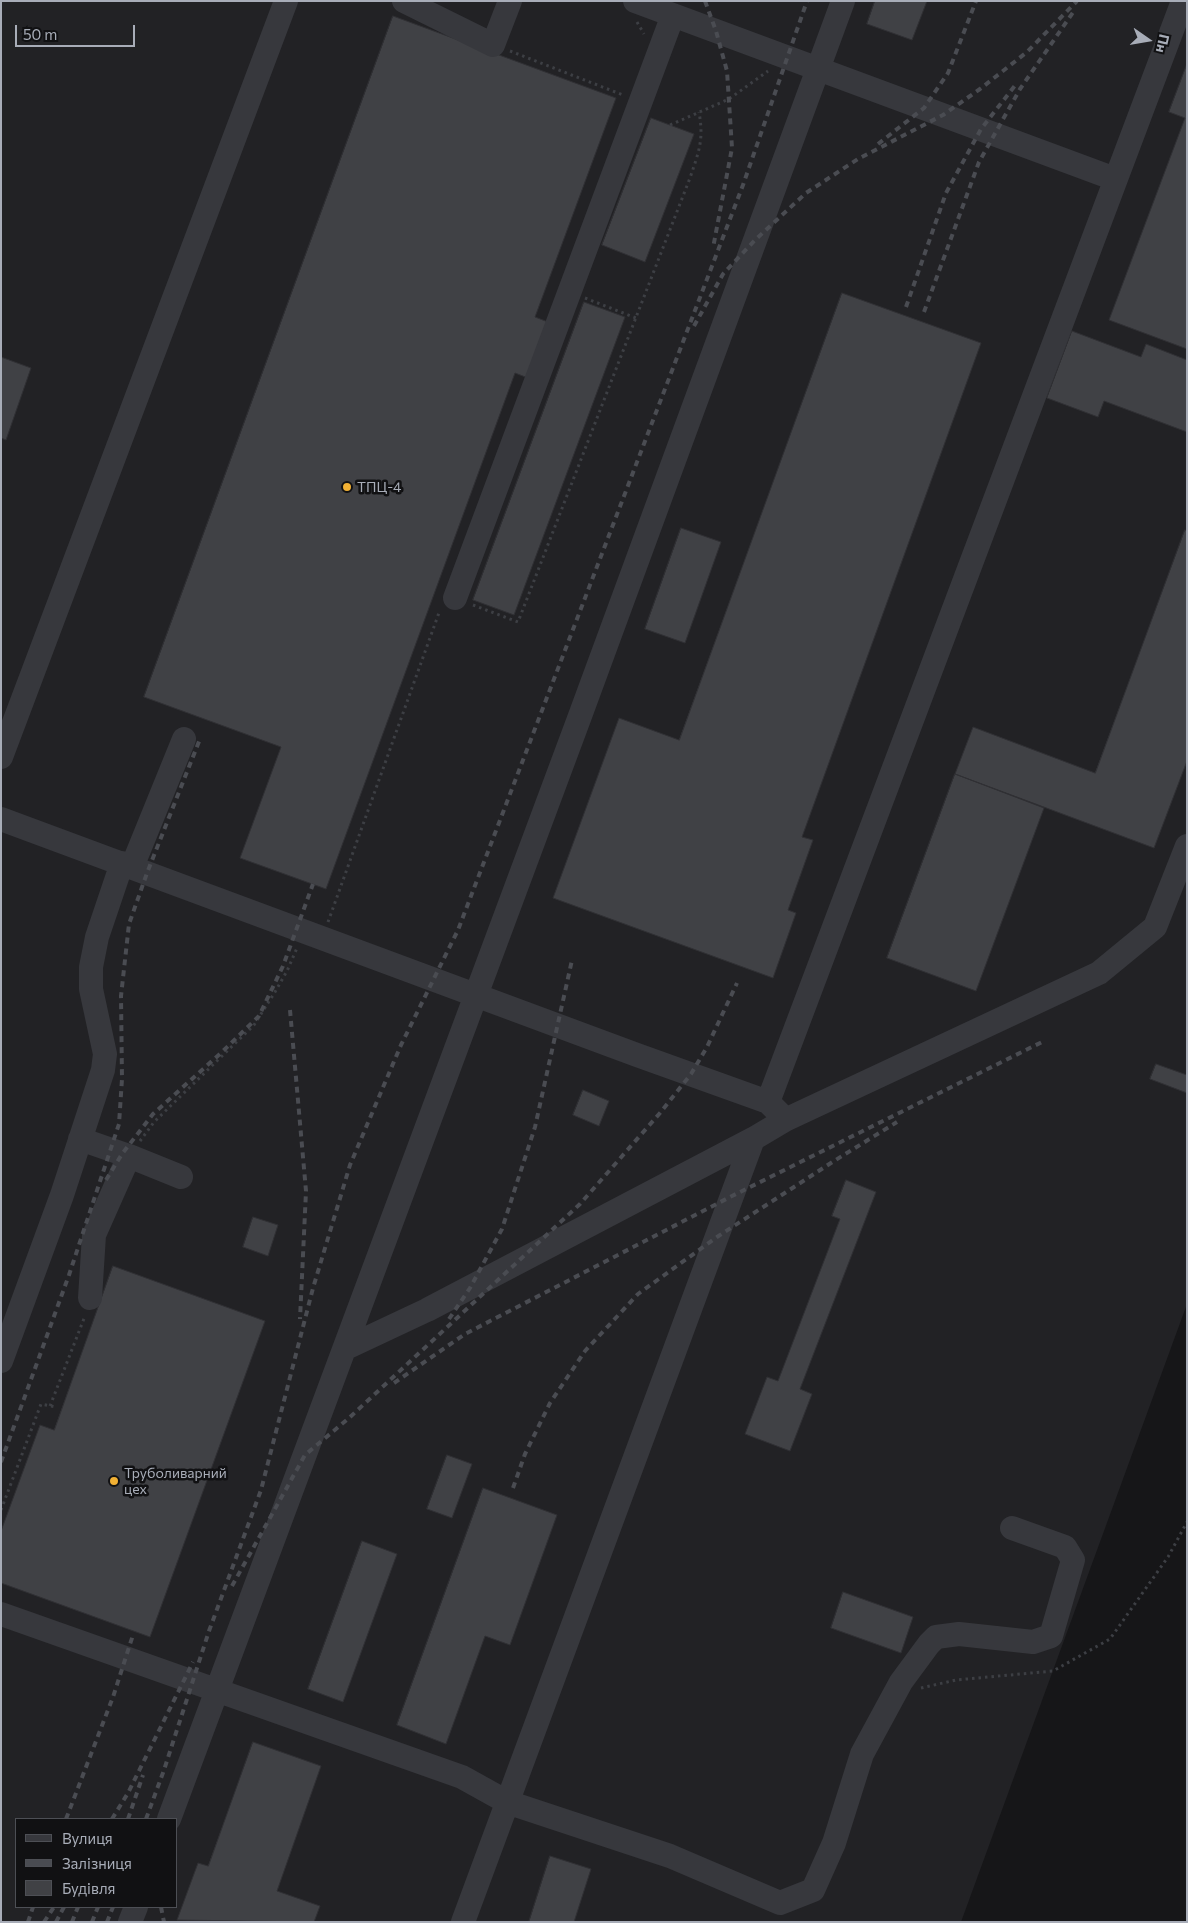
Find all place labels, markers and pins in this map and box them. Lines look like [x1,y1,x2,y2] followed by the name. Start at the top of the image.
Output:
[357,479,401,495] place label: ТПЦ-4
[341,481,353,493] marker: ТПЦ-4
[124,1465,227,1498] place label: Труболиварний цех
[108,1475,120,1487] marker: Труболиварний цех

